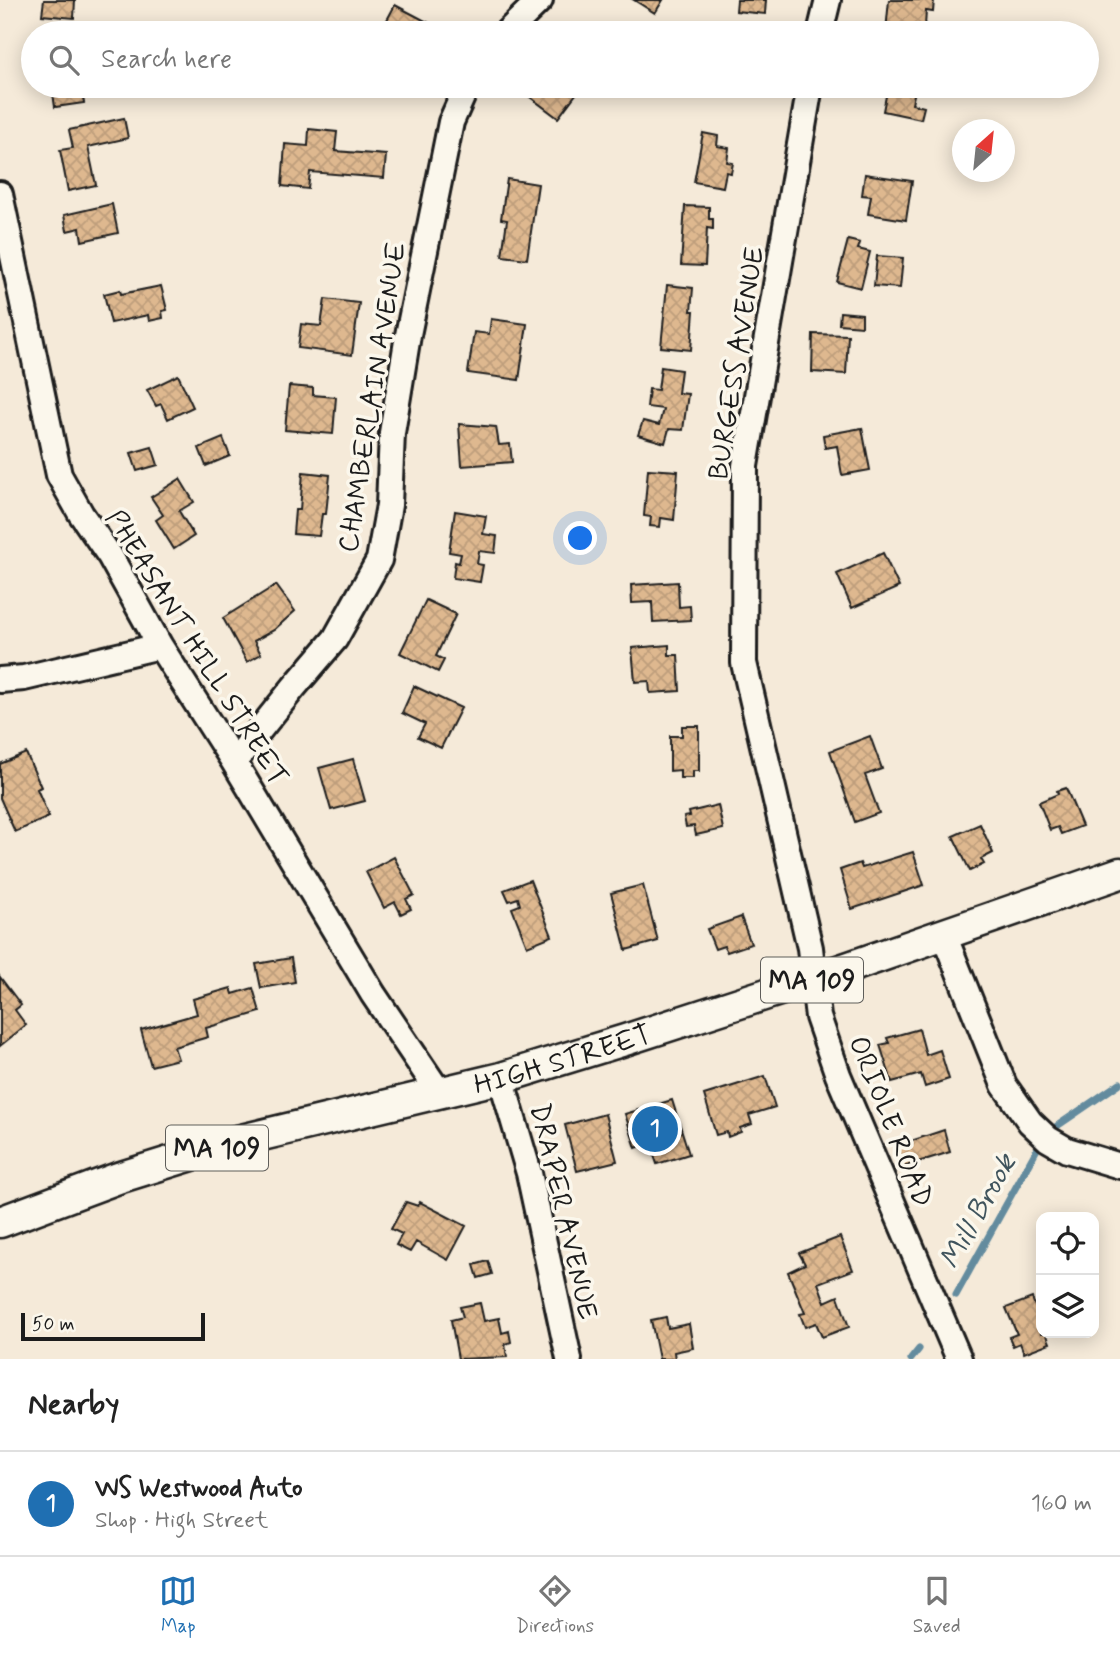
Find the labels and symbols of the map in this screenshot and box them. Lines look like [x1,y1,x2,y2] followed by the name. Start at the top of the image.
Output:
[952,119,1015,182] north arrow
[331,240,416,555] street label: CHAMBERLAIN AVENUE
[701,244,774,482] street label: BURGESS AVENUE
[96,503,296,794] street label: PHEASANT HILL STREET
[563,521,597,555] your location
[761,958,863,1002] road number: MA 109
[471,1017,656,1105] street label: HIGH STREET
[839,1031,941,1213] street label: ORIOLE ROAD
[520,1100,605,1323] street label: DRAPER AVENUE
[632,1103,678,1155] pin: 1
[166,1126,268,1170] road number: MA 109
[931,1146,1027,1276] water label: Mill Brook
[21,1310,205,1342] scale bar

